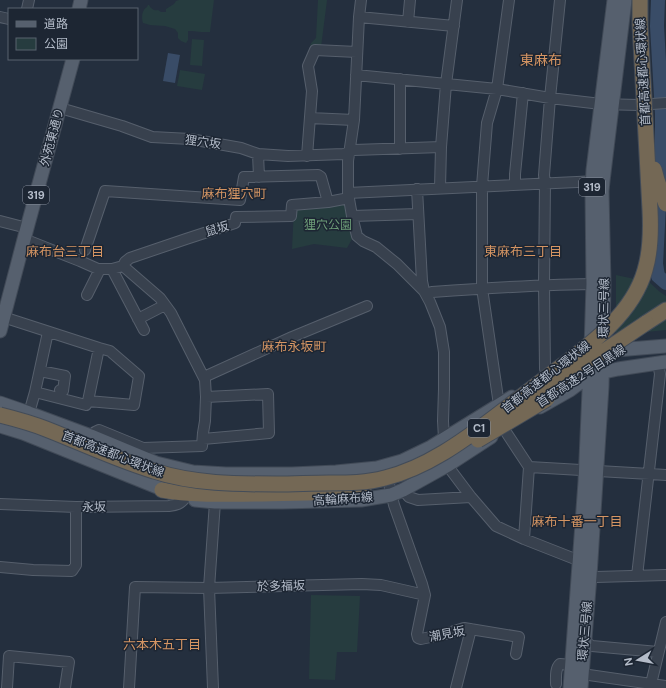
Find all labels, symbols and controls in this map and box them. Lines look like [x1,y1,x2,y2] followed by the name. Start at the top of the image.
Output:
[8,8,138,60] legend
[44,16,68,32] text: 道路
[632,18,654,126] street label: 首都高速都心環状線
[44,36,68,52] text: 公園
[520,51,562,69] district label: 東麻布
[37,106,67,168] street label: 外苑東通り
[184,132,222,152] street label: 狸穴坂
[579,178,605,196] road number: 319
[201,185,267,202] district label: 麻布狸穴町
[23,186,49,204] road number: 319
[304,217,352,233] park label: 狸穴公園
[203,218,231,240] street label: 鼠坂
[26,243,104,260] district label: 麻布台三丁目
[484,243,562,260] district label: 東麻布三丁目
[595,278,613,338] street label: 環状三号線
[499,337,593,417] street label: 首都高速都心環状線
[261,338,327,355] district label: 麻布永坂町
[533,341,629,411] street label: 首都高速2号目黒線
[468,419,490,437] road number: C1
[60,427,166,481] street label: 首都高速都心環状線
[313,489,373,509] street label: 高輪麻布線
[82,499,106,515] street label: 永坂
[531,513,623,530] district label: 麻布十番一丁目
[257,578,305,594] street label: 於多福坂
[574,600,596,662] street label: 環状三号線
[428,623,466,645] street label: 潮見坂
[123,636,201,653] district label: 六本木五丁目
[618,640,658,680] north arrow
[621,657,636,667] text: N

